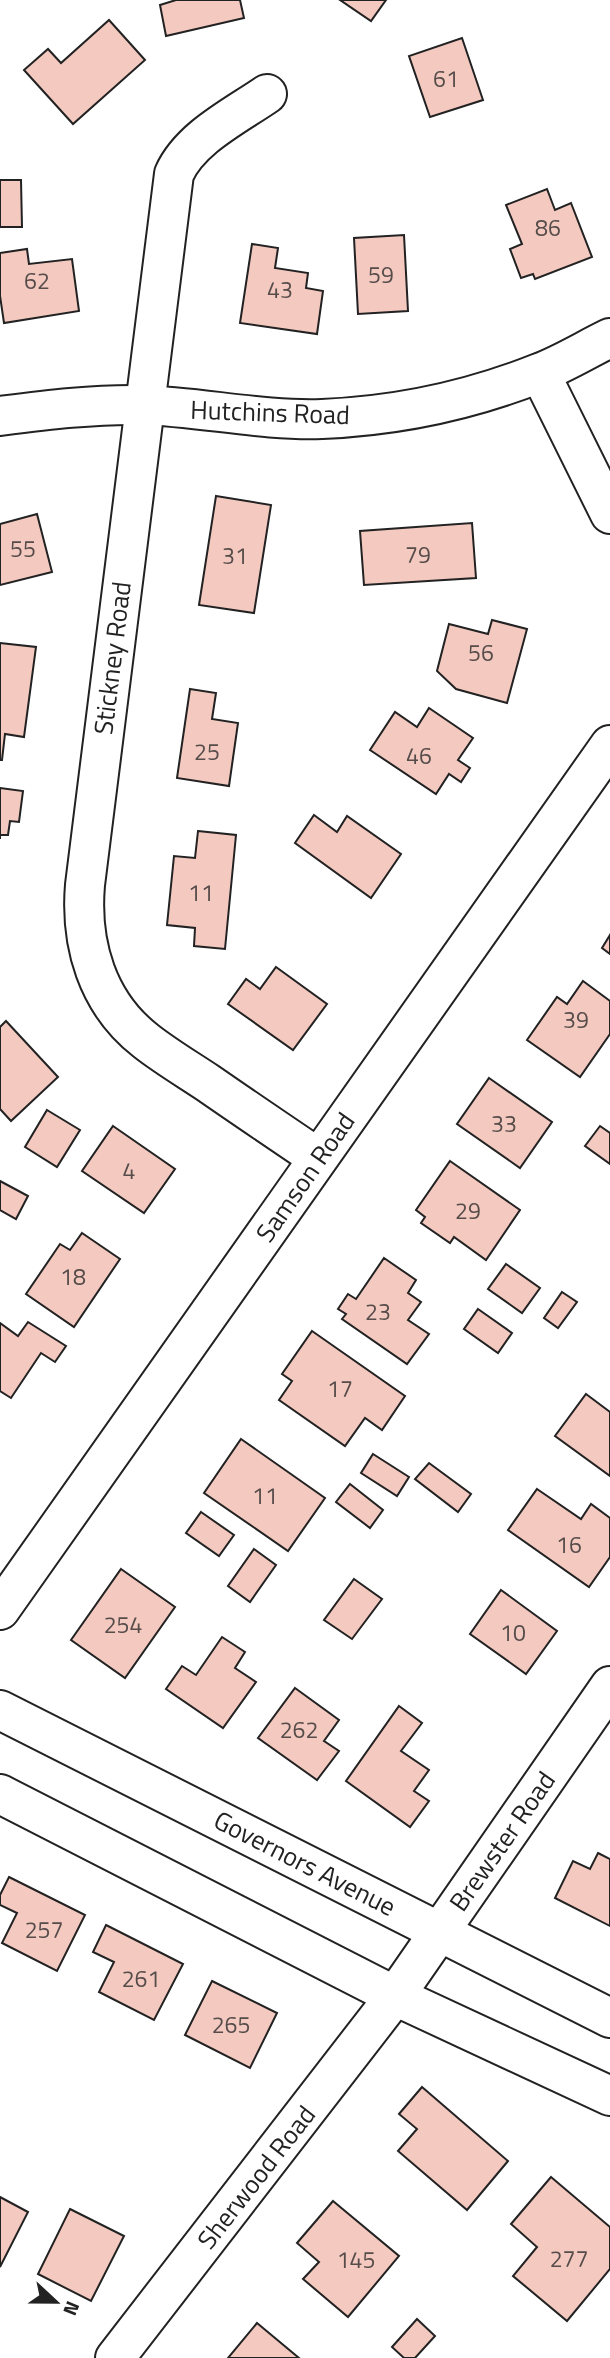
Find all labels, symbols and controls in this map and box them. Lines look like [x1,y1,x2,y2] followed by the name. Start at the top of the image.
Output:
[433,61,459,96] house number: 61
[535,210,561,245] house number: 86
[368,257,394,292] house number: 59
[24,263,50,298] house number: 62
[267,272,293,307] house number: 43
[190,390,350,434] street label: Hutchins Road
[10,531,36,566] house number: 55
[405,537,431,572] house number: 79
[222,538,248,573] house number: 31
[83,579,141,737] street label: Stickney Road
[468,635,494,670] house number: 56
[194,734,220,769] house number: 25
[406,738,432,773] house number: 46
[188,875,214,910] house number: 11
[563,1002,589,1037] house number: 39
[246,1104,364,1250] street label: Samson Road
[491,1106,517,1141] house number: 33
[123,1153,135,1188] house number: 4
[455,1193,481,1228] house number: 29
[60,1259,86,1294] house number: 18
[365,1294,391,1329] house number: 23
[327,1371,353,1406] house number: 17
[252,1478,278,1513] house number: 11
[556,1527,582,1562] house number: 16
[104,1607,142,1642] house number: 254
[500,1615,526,1650] house number: 10
[280,1712,318,1747] house number: 262
[439,1763,565,1919] street label: Brewster Road
[207,1800,403,1926] street label: Governors Avenue
[25,1912,63,1947] house number: 257
[122,1961,160,1996] house number: 261
[212,2007,250,2042] house number: 265
[187,2097,325,2257] street label: Sherwood Road
[550,2241,588,2276] house number: 277
[337,2242,375,2277] house number: 145
[21,2267,91,2337] north arrow
[56,2297,88,2320] text: N

